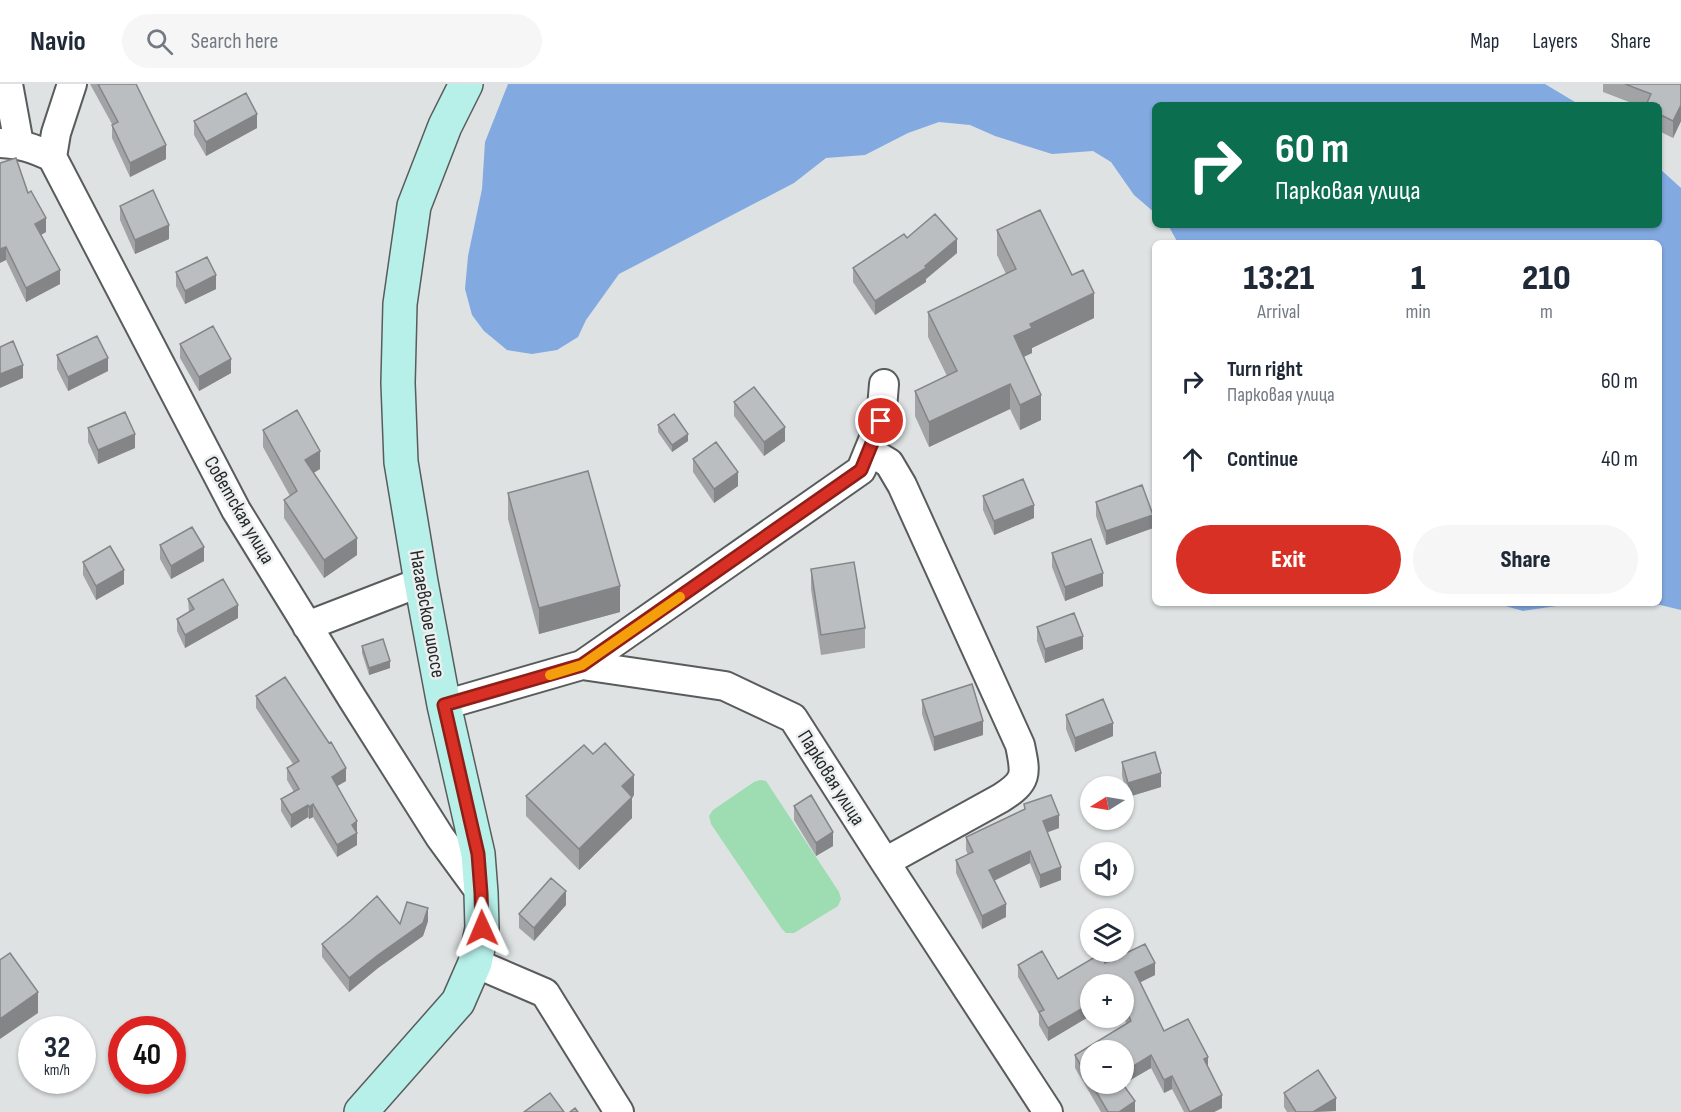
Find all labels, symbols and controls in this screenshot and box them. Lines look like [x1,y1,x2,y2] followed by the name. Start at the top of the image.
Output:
[122,14,542,68] search box
[30,25,86,58] text: Navio
[143,25,176,58] icon: search
[191,28,278,55] text: Search here
[1470,29,1499,54] text: Map
[1532,29,1578,54] text: Layers
[1611,29,1651,54] text: Share
[1275,124,1349,175] text: 60 m
[1176,126,1254,204] icon: right
[1275,175,1421,207] text: Парковая улица
[1243,257,1314,300] text: 13:21
[1411,257,1426,300] text: 1
[1522,257,1571,300] text: 210
[1257,300,1300,324] text: Arrival
[1406,300,1431,324] text: min
[1540,300,1553,324] text: m
[1227,356,1303,383] text: Turn right
[1176,365,1209,398] icon: right
[1601,368,1638,395] text: 60 m
[1227,383,1335,407] text: Парковая улица
[855,395,906,446] pin
[864,404,897,437] icon: arrive
[1176,443,1209,476] icon: ahead
[1227,446,1298,473] text: Continue
[1601,446,1638,473] text: 40 m
[199,452,279,568] street label: Советская улица
[1176,525,1401,594] button: Exit
[1413,525,1638,594] button: Share
[404,548,450,680] street label: Нагаевское шоссе
[792,726,870,830] street label: Парковая улица
[1080,776,1134,830] north arrow
[1080,776,1134,1094] map controls
[1080,842,1134,896] button: sound
[450,896,514,960] position arrow
[1080,908,1134,962] button: layers
[1080,974,1134,1028] button: +
[108,1016,186,1094] speed limit sign: 40
[44,1030,70,1066] text: 32
[1080,1040,1134,1094] button: −
[44,1061,70,1080] text: km/h

